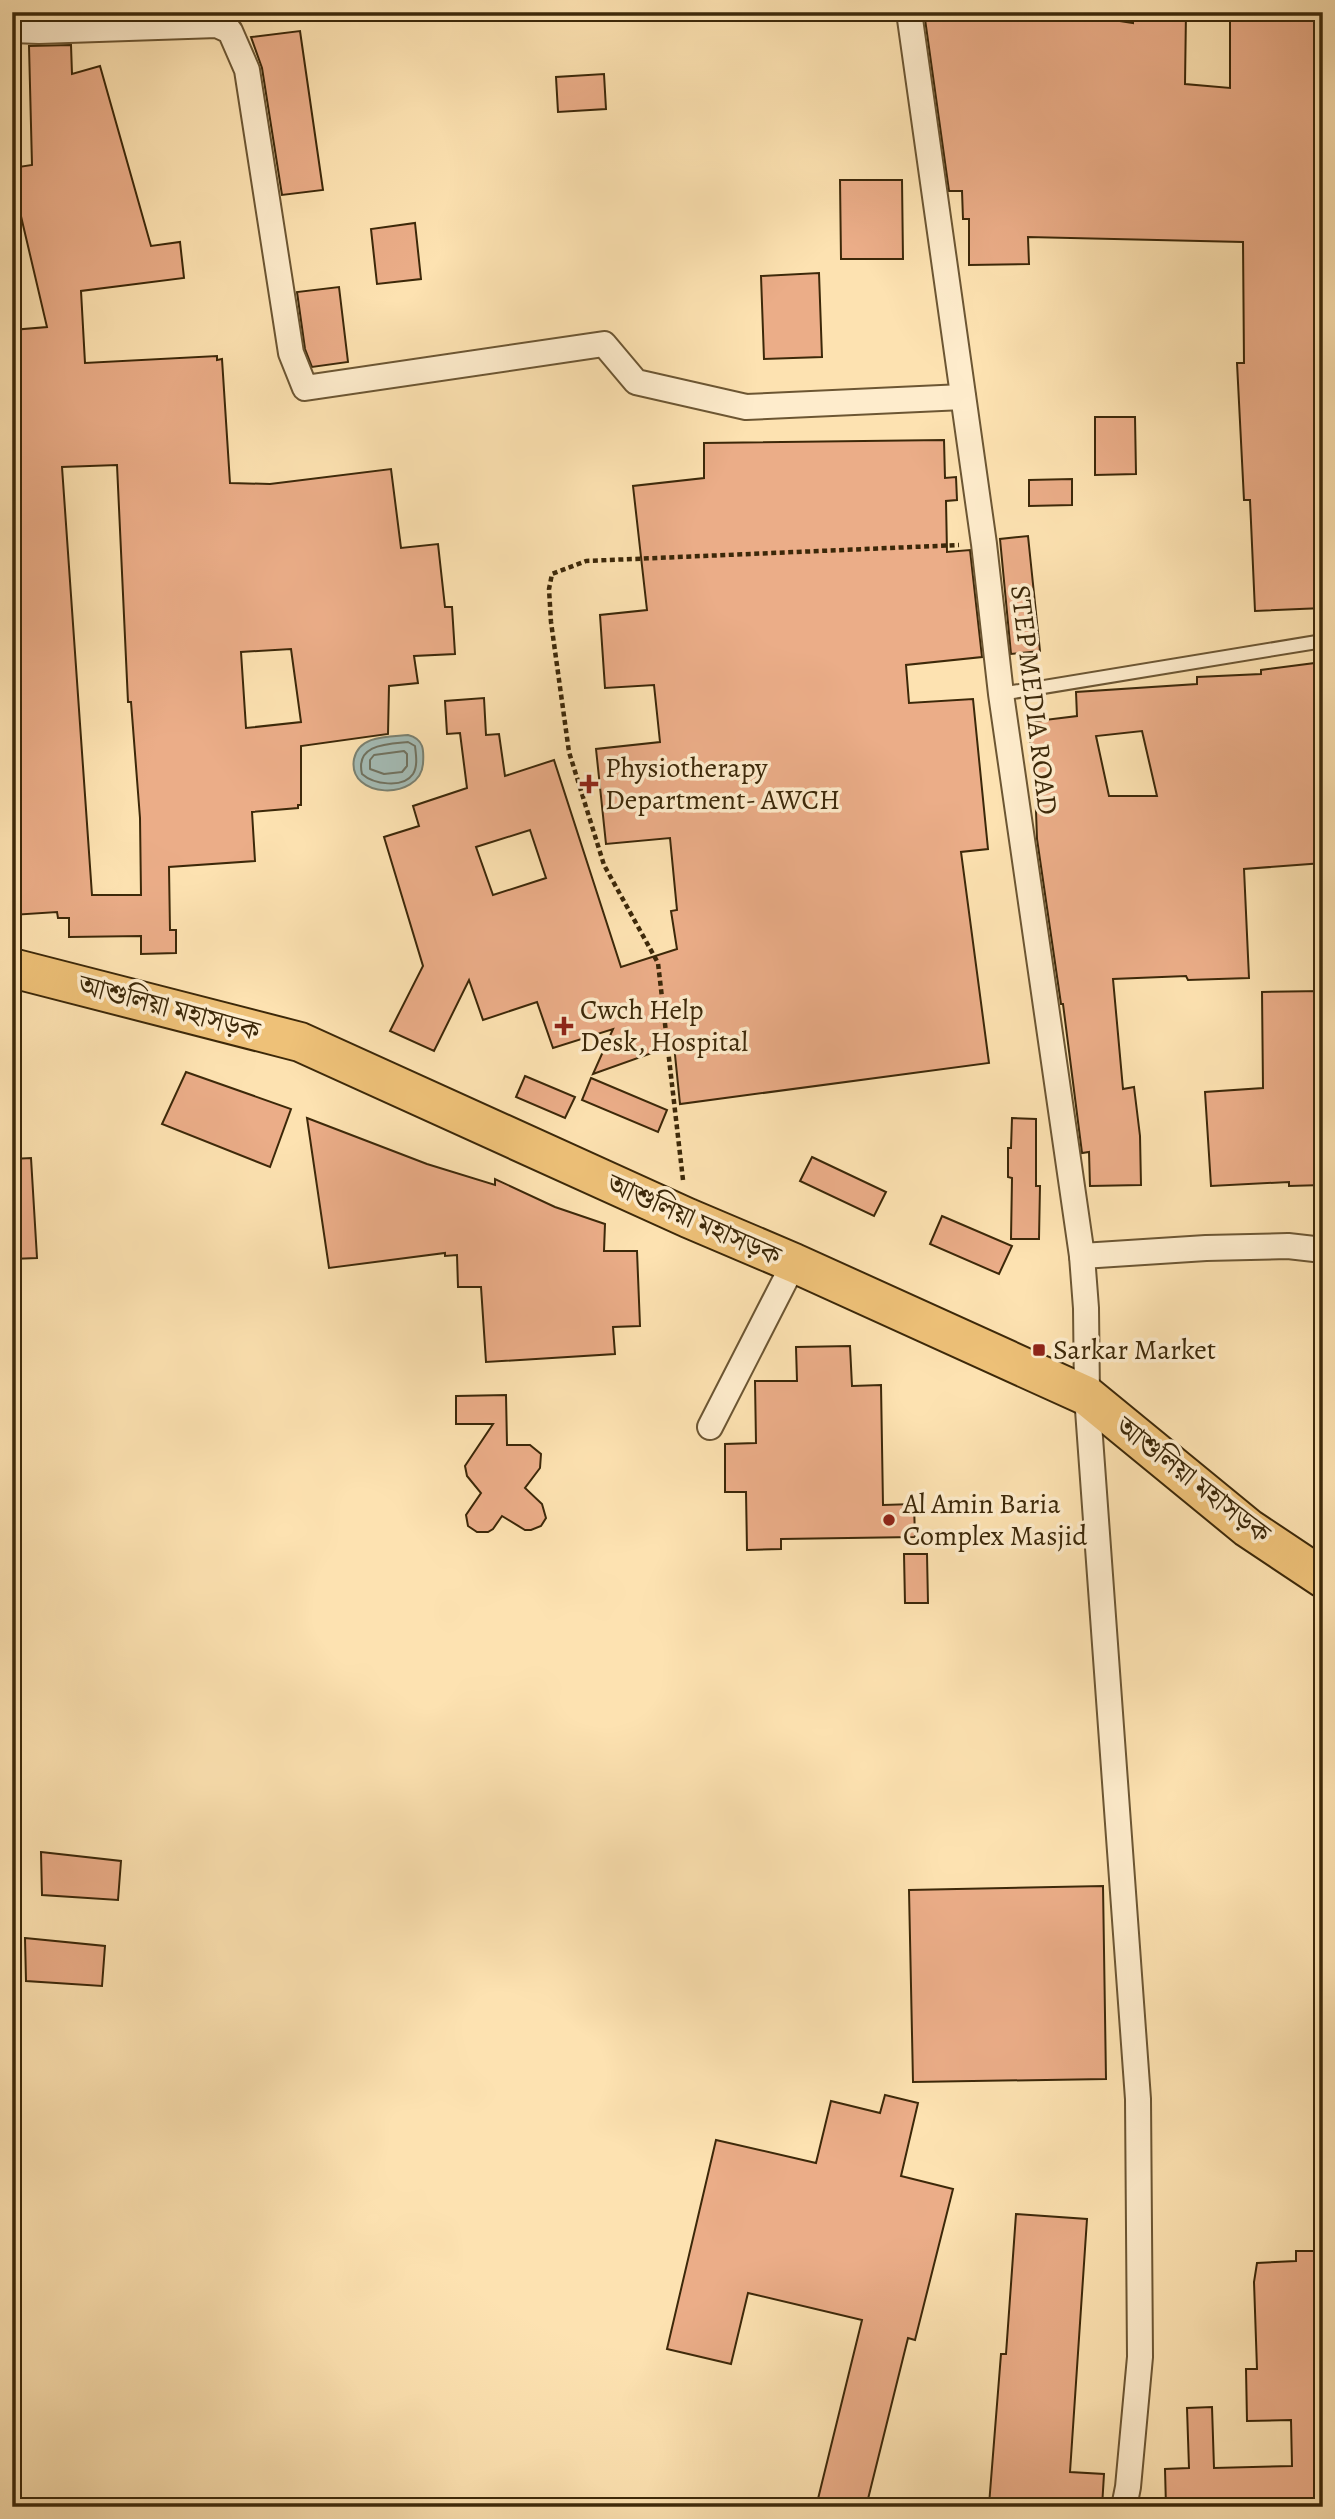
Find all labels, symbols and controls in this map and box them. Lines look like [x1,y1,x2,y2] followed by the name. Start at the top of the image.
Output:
[1001,583,1067,817] street label: STEP MEDIA ROAD
[605,749,840,819] place label: Physiotherapy Department- AWCH
[579,774,599,794] marker: Physiotherapy Department- AWCH
[73,965,265,1051] street label: আশুলিয়া মহাসড়ক
[580,991,748,1061] place label: Cwch Help Desk, Hospital
[554,1016,574,1036] marker: Cwch Help Desk, Hospital
[600,1164,788,1276] street label: আশুলিয়া মহাসড়ক
[1053,1331,1216,1369] place label: Sarkar Market
[1031,1342,1047,1358] marker: Sarkar Market
[1107,1407,1279,1553] street label: আশুলিয়া মহাসড়ক
[902,1485,1088,1555] place label: Al Amin Baria Complex Masjid
[881,1512,897,1528] marker: Al Amin Baria Complex Masjid

